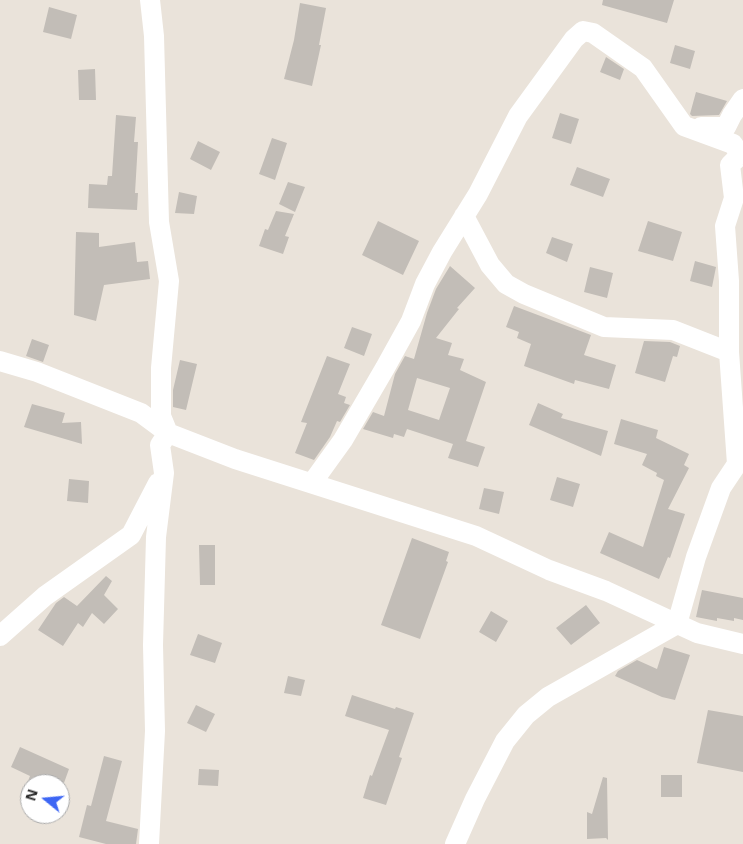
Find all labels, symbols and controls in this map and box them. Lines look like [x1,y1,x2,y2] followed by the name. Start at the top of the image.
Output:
[20,774,70,824] north arrow
[20,787,42,803] text: N

